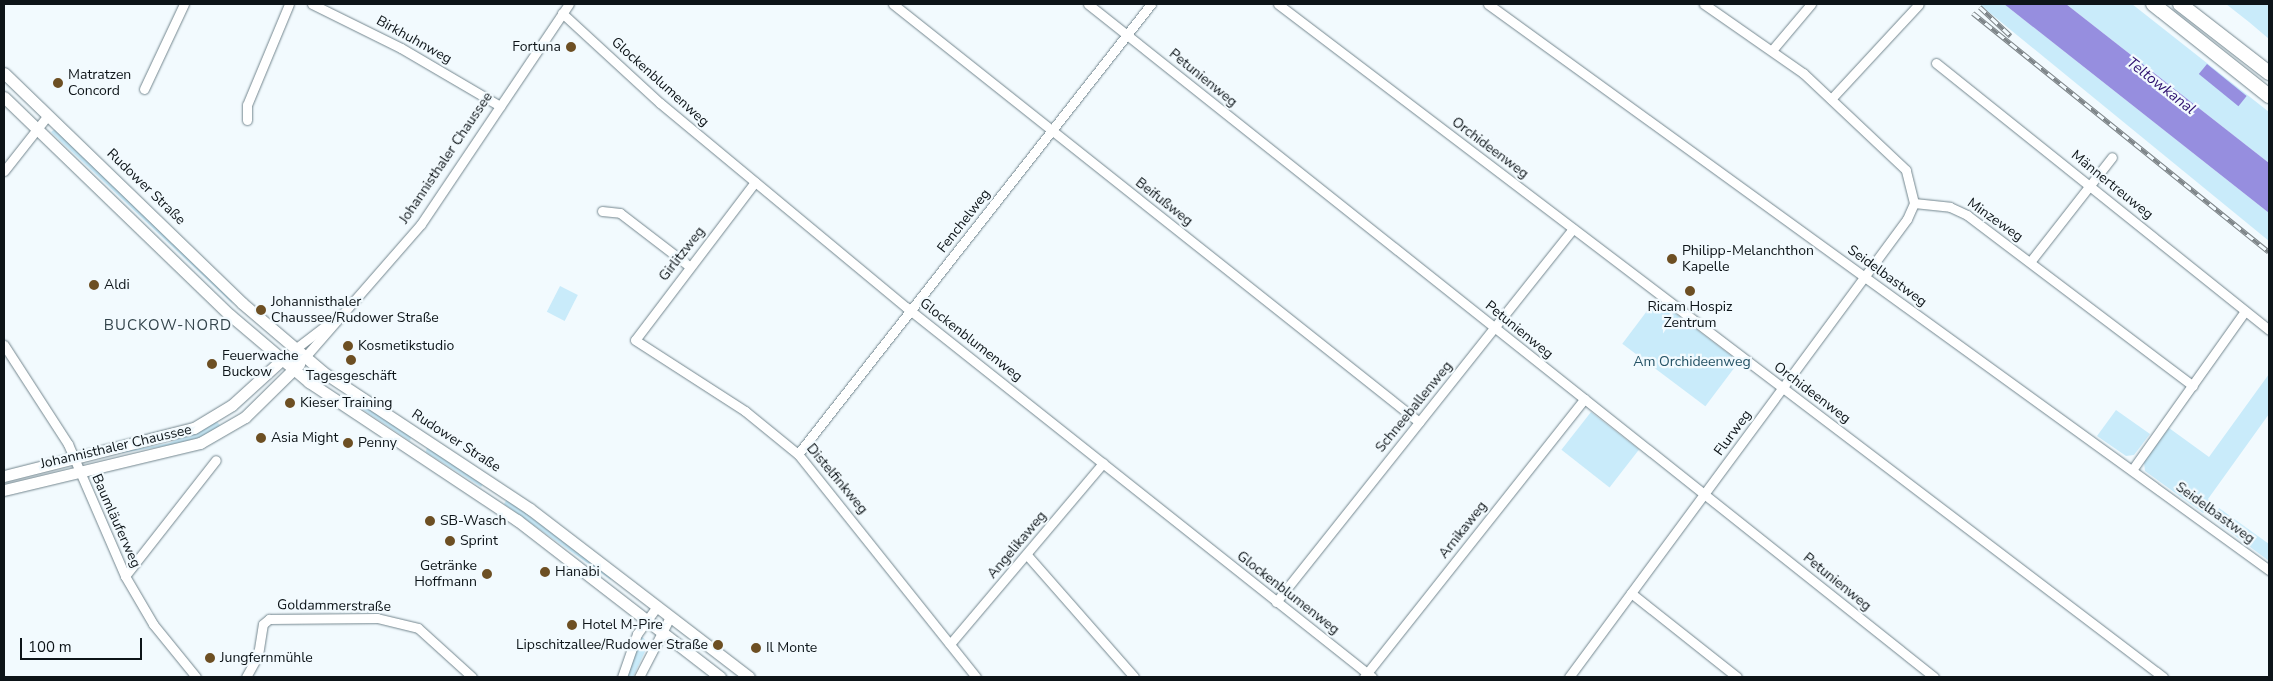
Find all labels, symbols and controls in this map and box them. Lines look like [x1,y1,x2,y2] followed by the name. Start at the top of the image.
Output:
[373,12,455,68] street label: Birkhuhnweg
[608,34,712,130] street label: Glockenblumenweg
[512,39,561,55] place label: Fortuna
[565,41,577,53] marker: Fortuna
[1166,45,1240,111] street label: Petunienweg
[2123,54,2199,118] water label: Teltowkanal
[68,67,131,100] place label: Matratzen Concord
[52,77,64,89] marker: Matratzen Concord
[396,89,496,227] street label: Johannisthaler Chaussee
[1448,114,1532,182] street label: Orchideenweg
[103,145,189,229] street label: Rudower Straße
[2068,147,2156,223] street label: Männertreuweg
[1132,174,1196,230] street label: Beifußweg
[934,186,994,256] street label: Fenchelweg
[1964,195,2026,245] street label: Minzeweg
[656,223,708,285] street label: Girlitzweg
[1844,242,1930,310] street label: Seidelbastweg
[1682,243,1814,276] place label: Philipp-Melanchthon Kapelle
[1666,253,1678,265] marker: Philipp-Melanchthon Kapelle
[104,277,130,293] place label: Aldi
[88,279,100,291] marker: Aldi
[1684,285,1696,297] marker: Ricam Hospiz Zentrum
[271,294,439,326] place label: Johannisthaler Chaussee/Rudower Straße
[916,295,1026,385] street label: Glockenblumenweg
[1482,297,1556,363] street label: Petunienweg
[1647,299,1733,332] place label: Ricam Hospiz Zentrum
[255,304,267,316] marker: Johannisthaler Chaussee/Rudower Straße
[102,317,234,335] district label: BUCKOW-NORD
[358,338,454,354] place label: Kosmetikstudio
[342,340,354,352] marker: Kosmetikstudio
[222,348,299,381] place label: Feuerwache Buckow
[345,354,357,366] marker: Tagesgeschäft
[1633,354,1751,370] park label: Am Orchideenweg
[206,358,218,370] marker: Feuerwache Buckow
[1372,358,1456,456] street label: Schneeballenweg
[1770,359,1854,427] street label: Orchideenweg
[306,368,396,384] place label: Tagesgeschäft
[300,395,393,411] place label: Kieser Training
[284,397,296,409] marker: Kieser Training
[408,406,504,476] street label: Rudower Straße
[1711,407,1755,459] street label: Flurweg
[39,421,193,473] street label: Johannisthaler Chaussee
[271,430,338,446] place label: Asia Might
[255,432,267,444] marker: Asia Might
[358,435,397,451] place label: Penny
[342,437,354,449] marker: Penny
[803,440,871,518] street label: Distelfinkweg
[88,472,144,570] street label: Baumläuferweg
[2172,479,2258,547] street label: Seidelbastweg
[1435,498,1491,562] street label: Arnikaweg
[984,508,1050,582] street label: Angelikaweg
[440,513,507,529] place label: SB-Wasch
[424,515,436,527] marker: SB-Wasch
[460,533,498,549] place label: Sprint
[444,535,456,547] marker: Sprint
[1233,548,1343,638] street label: Glockenblumenweg
[1800,549,1874,615] street label: Petunienweg
[414,558,477,590] place label: Getränke Hoffmann
[555,564,600,580] place label: Hanabi
[539,566,551,578] marker: Hanabi
[481,568,493,580] marker: Getränke Hoffmann
[277,597,391,615] street label: Goldammerstraße
[582,617,663,633] place label: Hotel M-Pire
[566,619,578,631] marker: Hotel M-Pire
[22,628,145,660] scale bar
[28,637,72,657] text: 100 m
[516,637,708,653] place label: Lipschitzallee/Rudower Straße
[712,639,724,651] marker: Lipschitzallee/Rudower Straße
[766,640,817,656] place label: Il Monte
[750,642,762,654] marker: Il Monte
[220,650,313,666] place label: Jungfernmühle
[204,652,216,664] marker: Jungfernmühle

